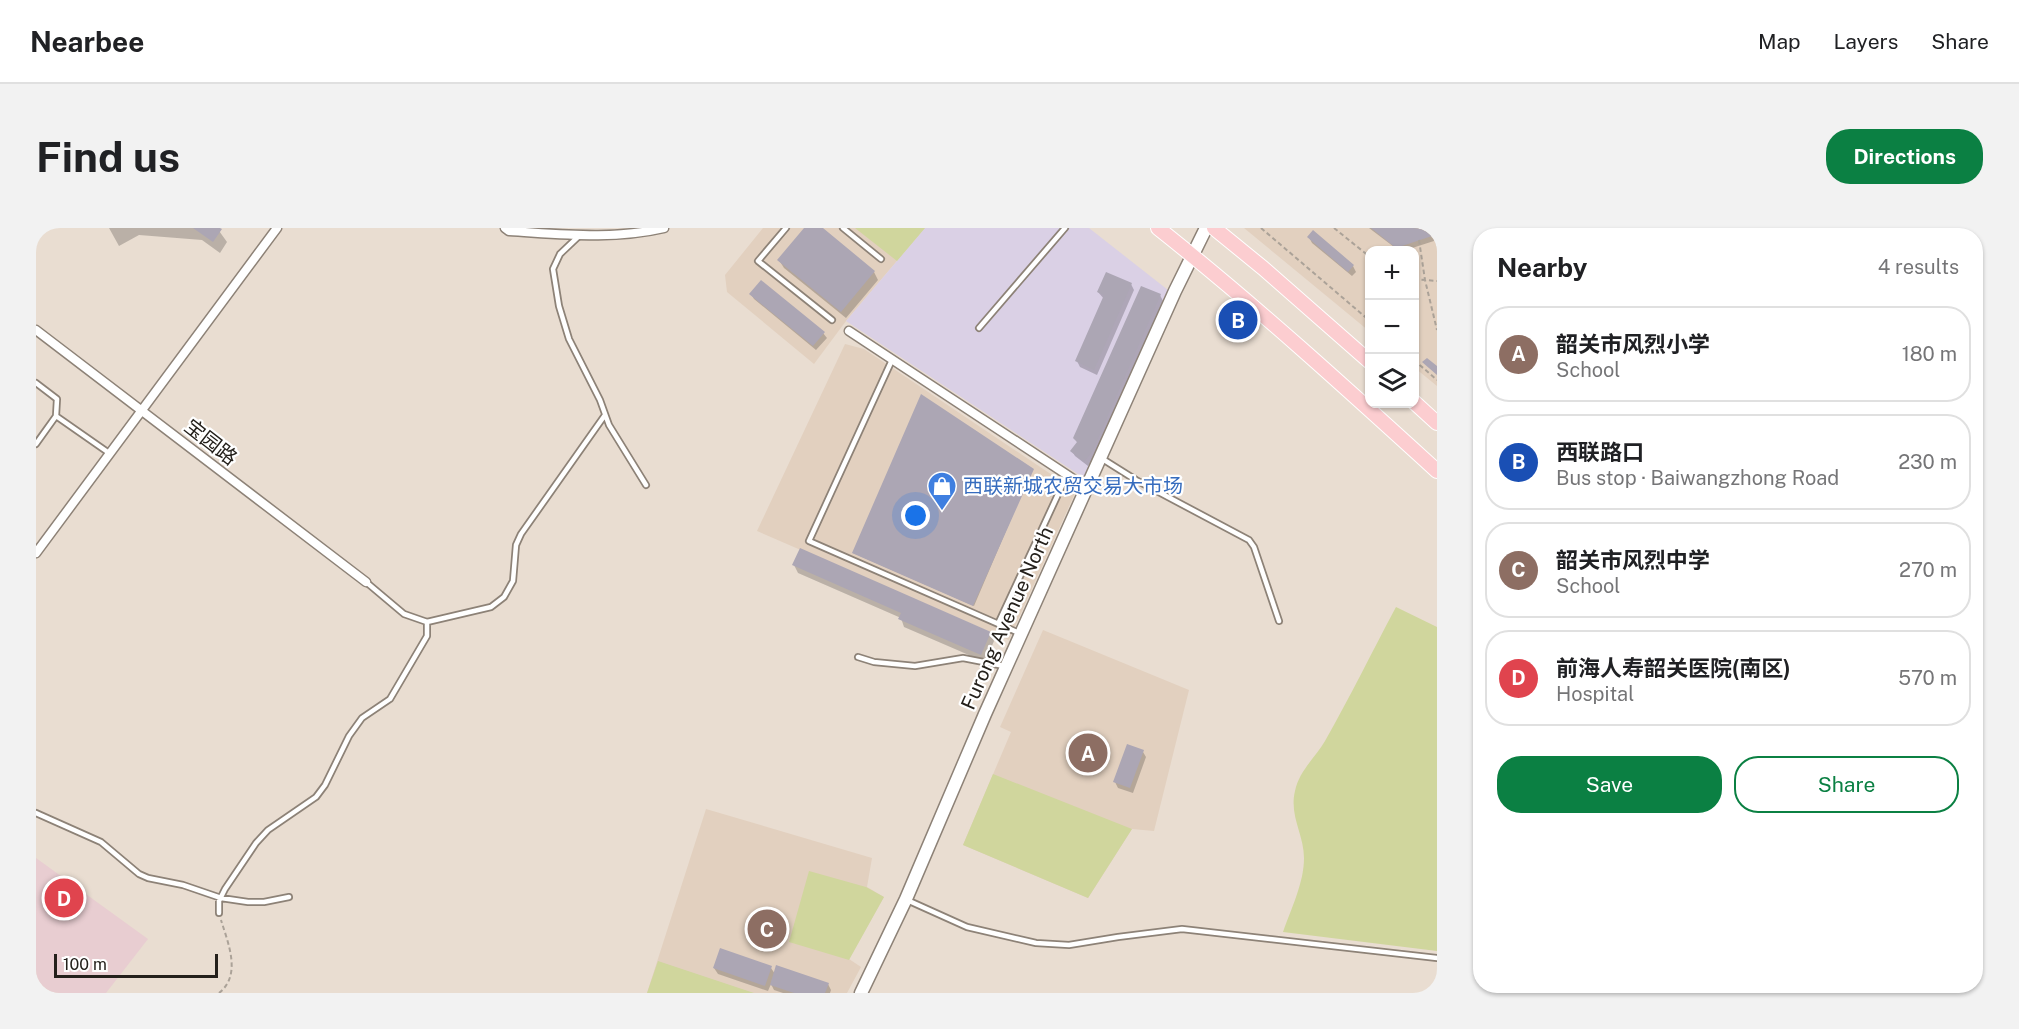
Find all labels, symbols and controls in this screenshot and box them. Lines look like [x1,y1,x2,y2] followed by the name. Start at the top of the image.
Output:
[30,25,144,58] text: Nearbee
[1758,29,1801,54] text: Map
[1834,29,1898,54] text: Layers
[1931,29,1989,54] text: Share
[1826,129,1983,184] button: Directions
[36,132,180,181] text: Find us
[1365,246,1419,408] map controls
[1365,246,1419,300] button: +
[1497,252,1587,283] text: Nearby
[1878,255,1959,279] text: 4 results
[1218,298,1258,343] pin: B
[1365,300,1419,354] button: −
[1556,331,1710,357] text: 韶关市风烈小学
[1511,342,1526,366] text: A
[1902,342,1957,366] text: 180 m
[1365,354,1419,408] button: layers
[1556,358,1620,382] text: School
[180,414,242,470] street label: 宝园路
[1556,439,1644,465] text: 西联路口
[1512,450,1525,474] text: B
[1898,450,1957,474] text: 230 m
[1556,466,1839,490] text: Bus stop · Baiwangzhong Road
[926,470,958,512] shop icon: 西联新城农贸交易大市场
[963,474,1183,498] place label: 西联新城农贸交易大市场
[901,501,930,530] your location
[956,523,1058,713] street label: Furong Avenue North
[1556,547,1710,573] text: 韶关市风烈中学
[1511,558,1526,582] text: C
[1899,558,1957,582] text: 270 m
[1556,574,1620,598] text: School
[1556,655,1791,681] text: 前海人寿韶关医院(南区)
[1511,666,1526,690] text: D
[1898,666,1957,690] text: 570 m
[1556,682,1634,706] text: Hospital
[1068,730,1108,776] pin: A
[1497,756,1722,813] button: Save
[1734,756,1959,813] button: Share
[45,876,84,920] pin: D
[748,906,786,952] pin: C
[54,951,218,978] scale bar
[63,955,107,974] text: 100 m

